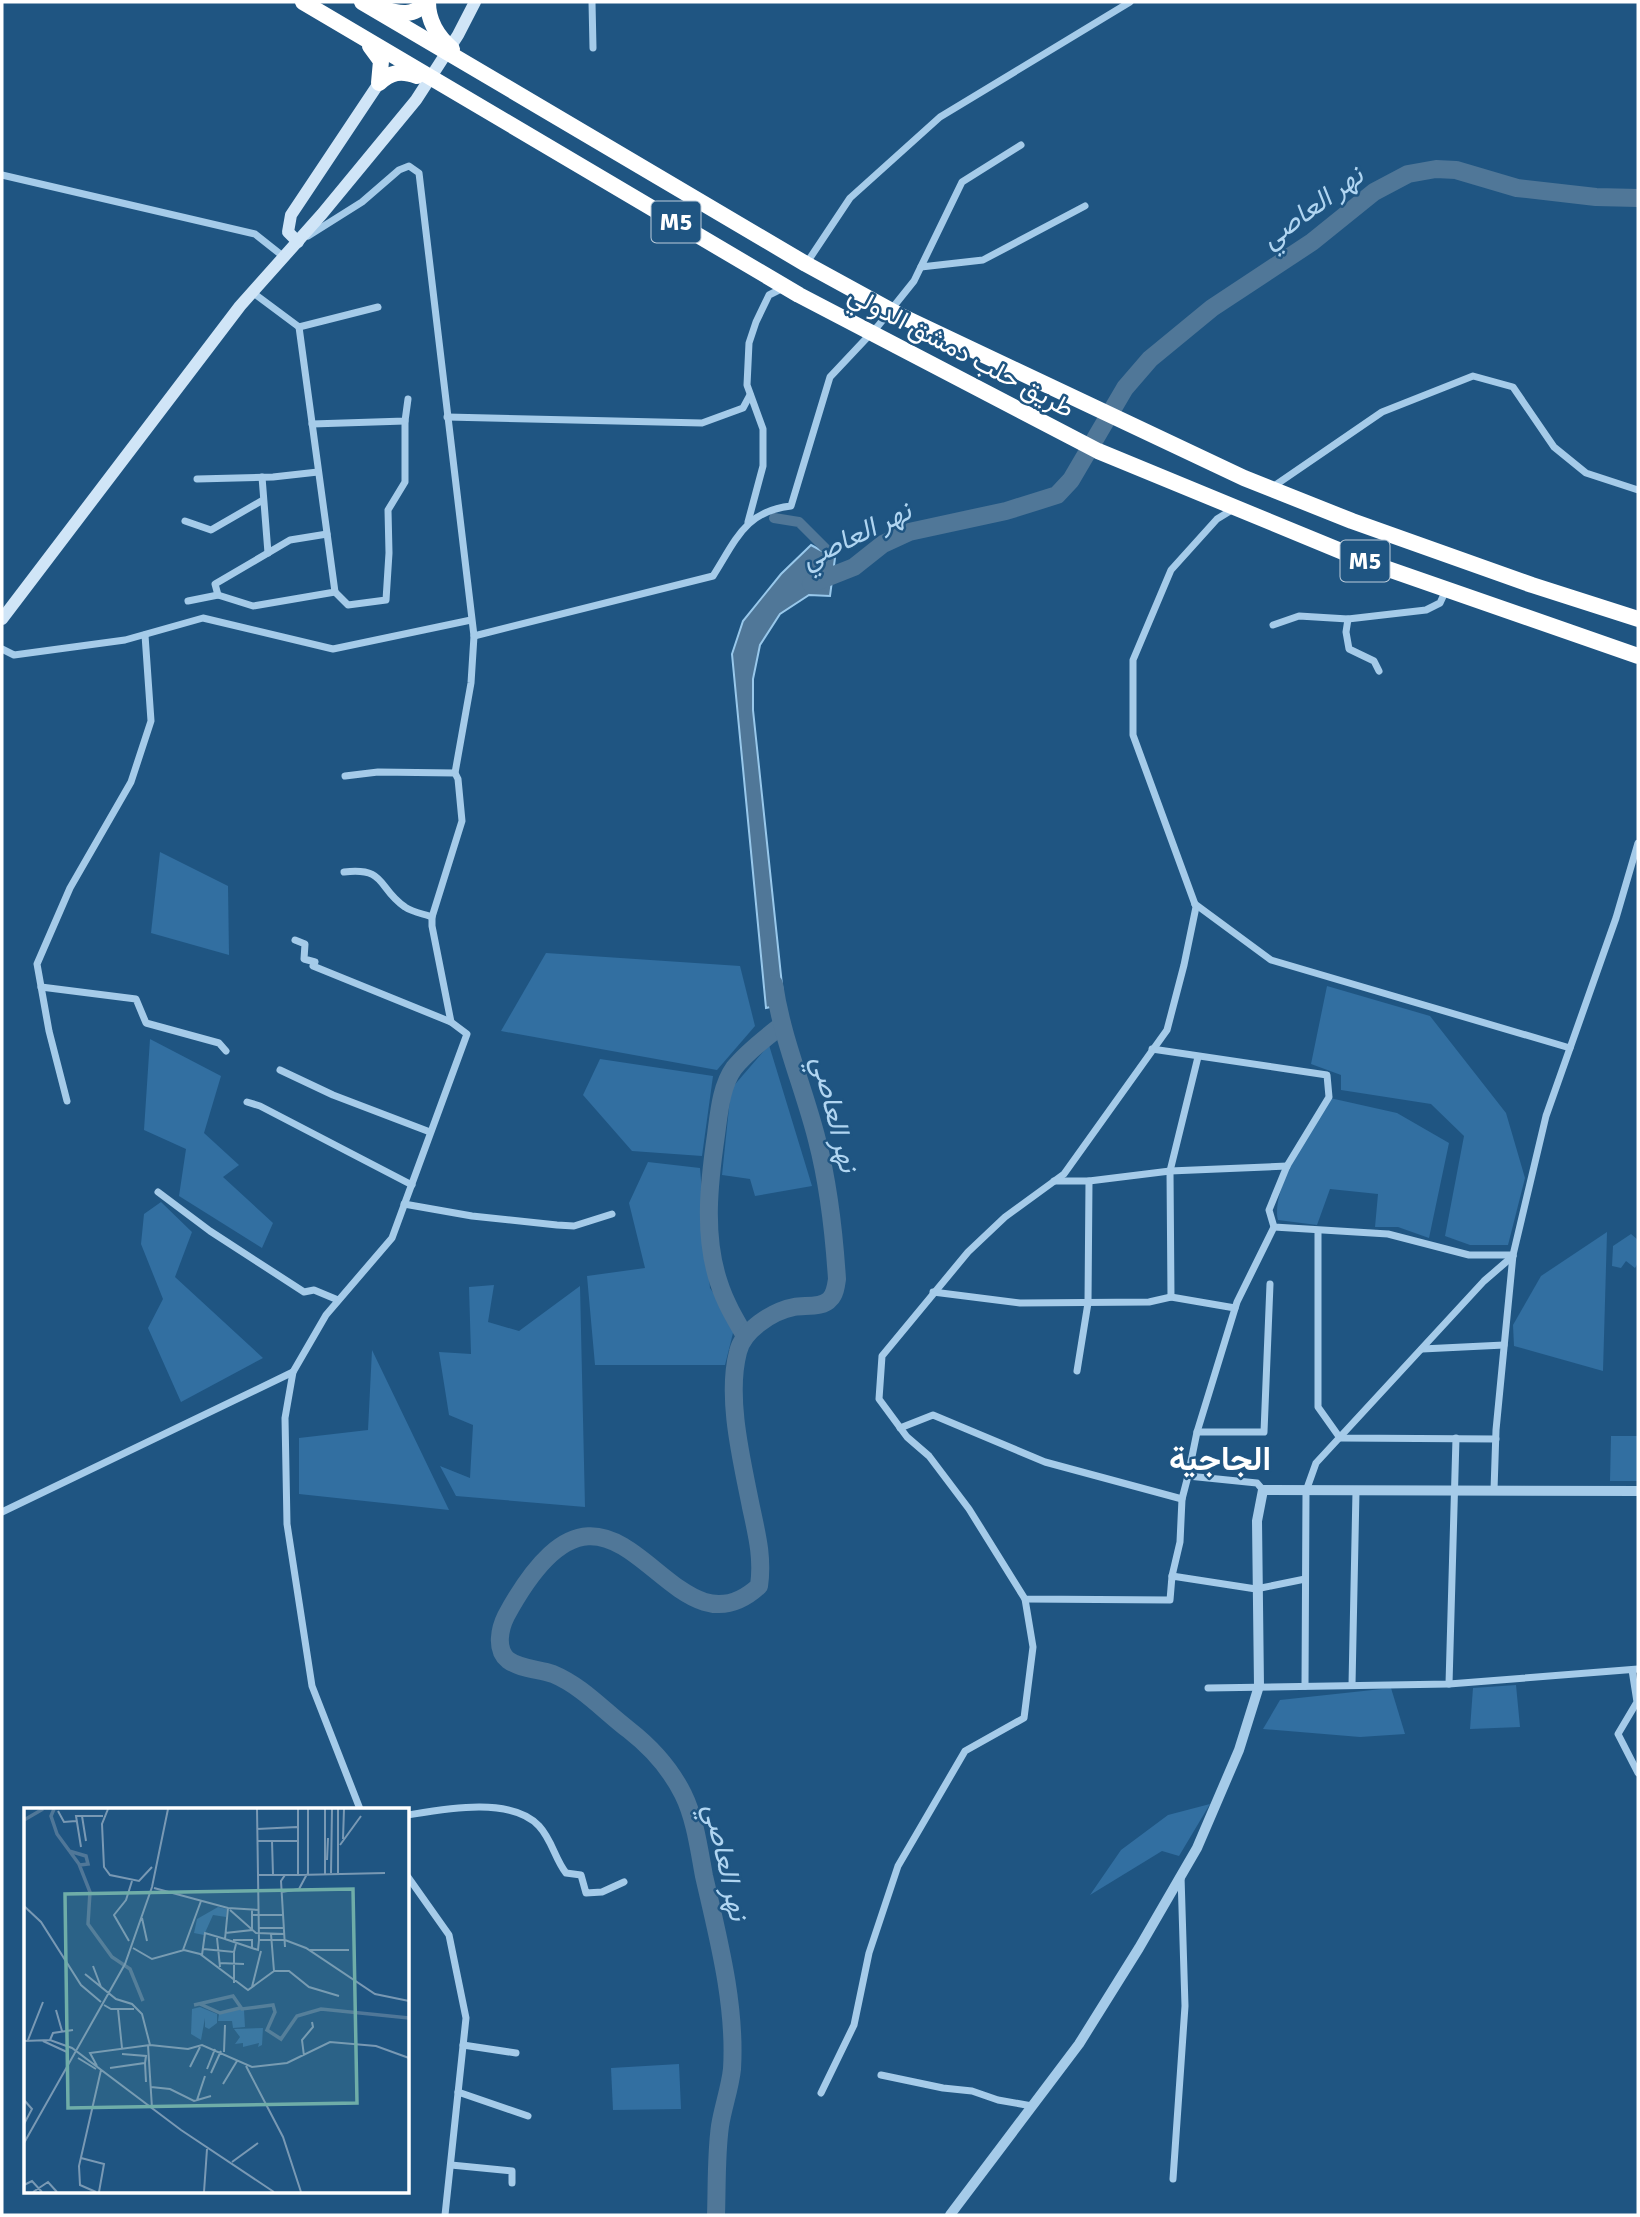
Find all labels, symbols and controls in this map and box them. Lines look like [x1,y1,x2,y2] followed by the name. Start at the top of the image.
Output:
[1254,157,1374,260] water label: نهر العاصي
[652,202,700,243] road number: M5
[841,279,1080,429] street label: طريق حلب دمشق الدولي
[795,493,921,581] water label: نهر العاصي
[1340,540,1390,582] road number: M5
[799,1052,866,1179] water label: نهر العاصي
[1169,1439,1271,1480] district label: الجاجية
[691,1800,756,1927] water label: نهر العاصي
[24,1808,410,2192] inset map

